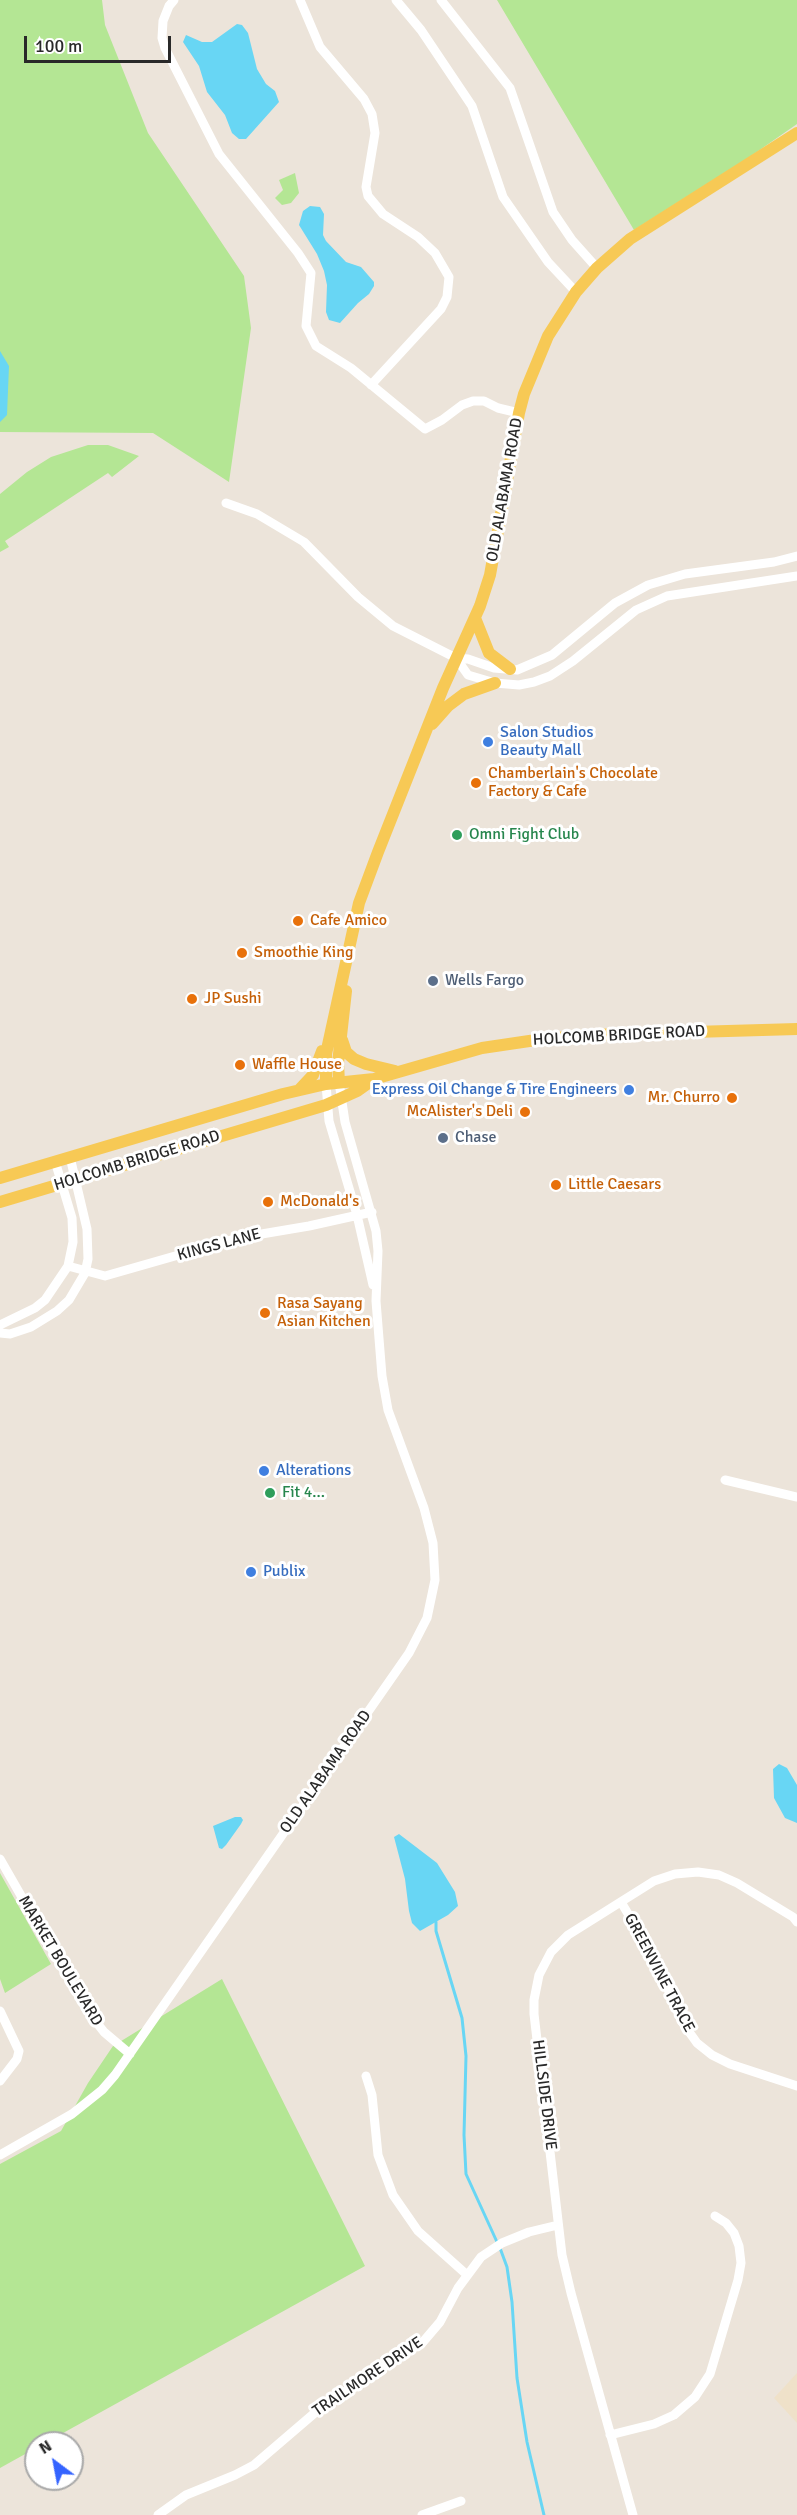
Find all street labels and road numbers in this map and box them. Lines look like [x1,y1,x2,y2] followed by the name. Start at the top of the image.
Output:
[483,416,527,564] street label: OLD ALABAMA ROAD
[532,1022,706,1050] street label: HOLCOMB BRIDGE ROAD
[52,1127,222,1195] street label: HOLCOMB BRIDGE ROAD
[175,1225,263,1265] street label: KINGS LANE
[276,1707,376,1837] street label: OLD ALABAMA ROAD
[14,1892,106,2030] street label: MARKET BOULEVARD
[620,1910,698,2036] street label: GREENVINE TRACE
[528,2039,560,2151] street label: HILLSIDE DRIVE
[309,2333,427,2421] street label: TRAILMORE DRIVE

